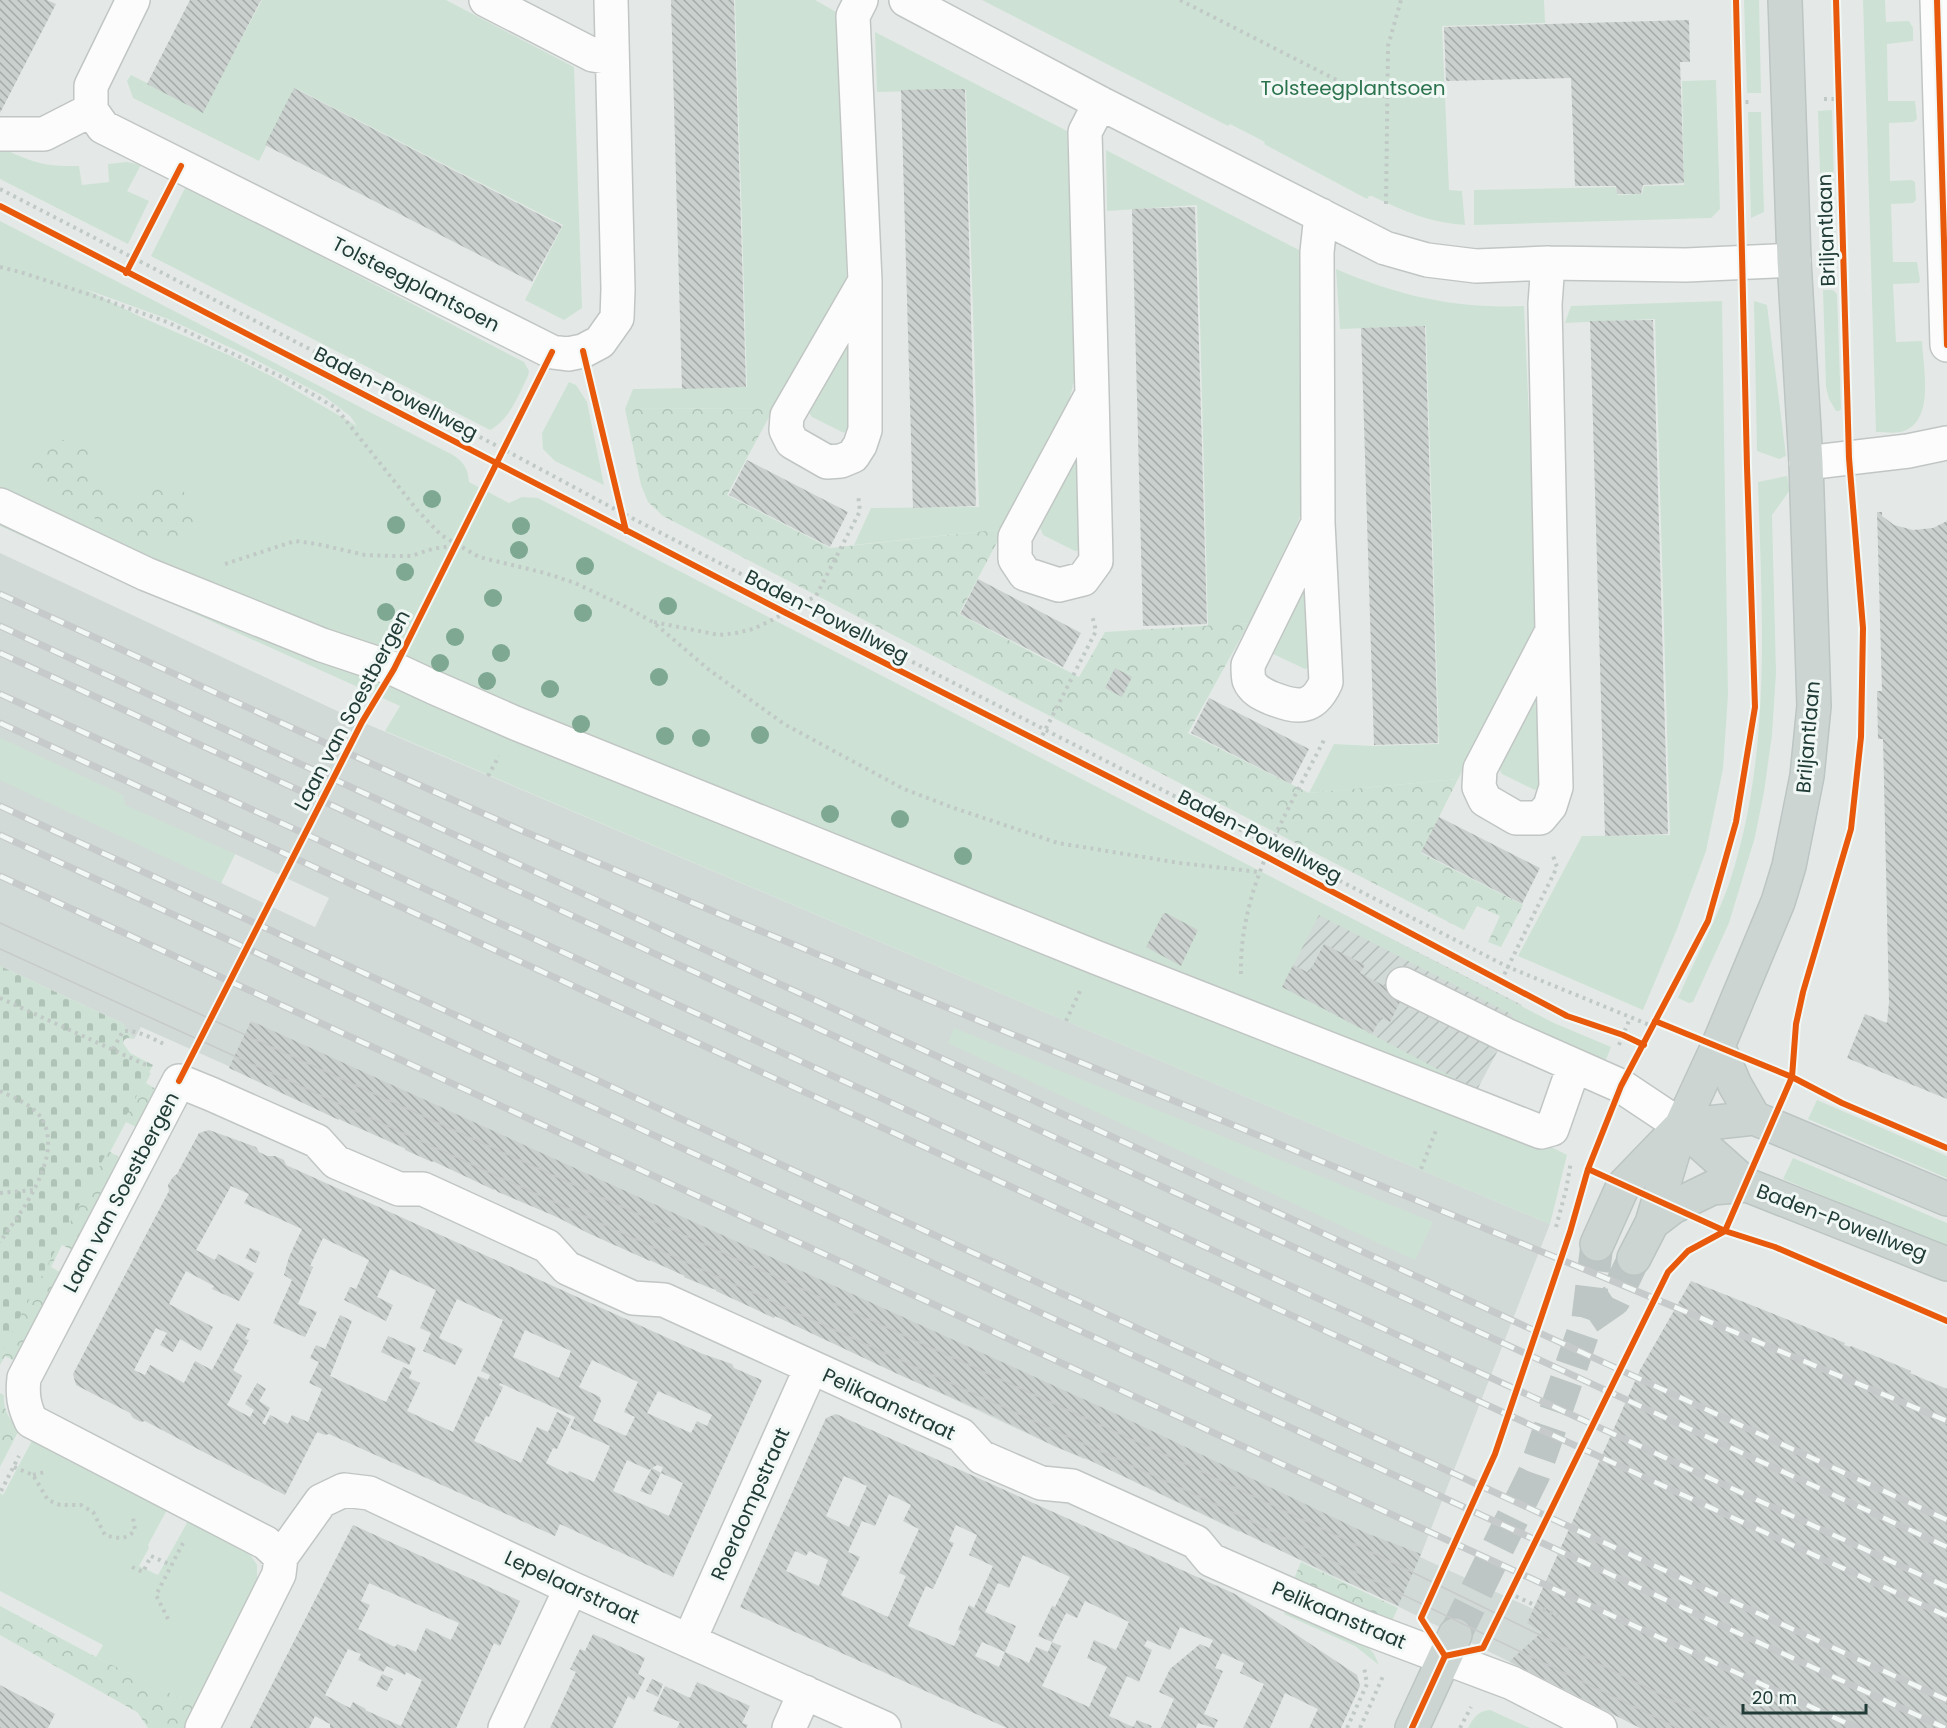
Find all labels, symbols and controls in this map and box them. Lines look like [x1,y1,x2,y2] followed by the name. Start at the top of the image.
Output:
[1260,74,1446,102] park label: Tolsteegplantsoen
[1810,173,1842,287] street label: Briljantlaan
[327,230,505,338] street label: Tolsteegplantsoen
[309,339,483,447] street label: Baden-Powellweg
[740,562,914,670] street label: Baden-Powellweg
[287,605,417,815] street label: Laan van Soestbergen
[1789,680,1827,794] street label: Briljantlaan
[1173,782,1347,890] street label: Baden-Powellweg
[56,1087,186,1297] street label: Laan van Soestbergen
[1753,1177,1931,1267] street label: Baden-Powellweg
[818,1361,960,1447] street label: Pelikaanstraat
[704,1423,796,1585] street label: Roerdompstraat
[500,1543,644,1631] street label: Lepelaarstraat
[1267,1574,1411,1656] street label: Pelikaanstraat
[1743,1677,1866,1715] scale bar
[1752,1685,1797,1710] text: 20 m

